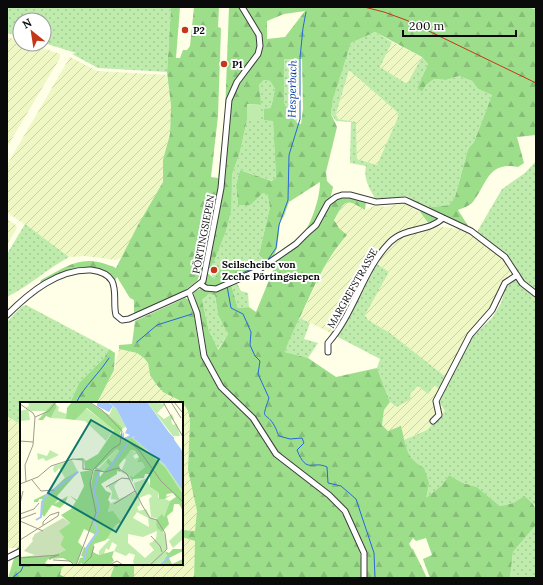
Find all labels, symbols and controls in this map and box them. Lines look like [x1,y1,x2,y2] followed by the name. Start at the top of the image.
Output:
[12,12,52,52] north arrow
[403,12,516,38] scale bar
[20,15,35,32] text: N
[409,18,445,33] text: 200 m
[193,24,205,37] place label: P2
[180,25,190,35] marker: P2
[232,58,242,71] place label: P1
[219,59,229,69] marker: P1
[284,59,300,118] water label: Hesperbach
[189,193,218,275] street label: PÖRTINGSIEPEN
[324,246,381,330] street label: MARGREFSTRASSE
[222,258,321,283] place label: Seilscheibe von Zeche Pörtingsiepen
[209,265,219,275] marker: Seilscheibe von Zeche Pörtingsiepen
[20,402,183,565] inset map

